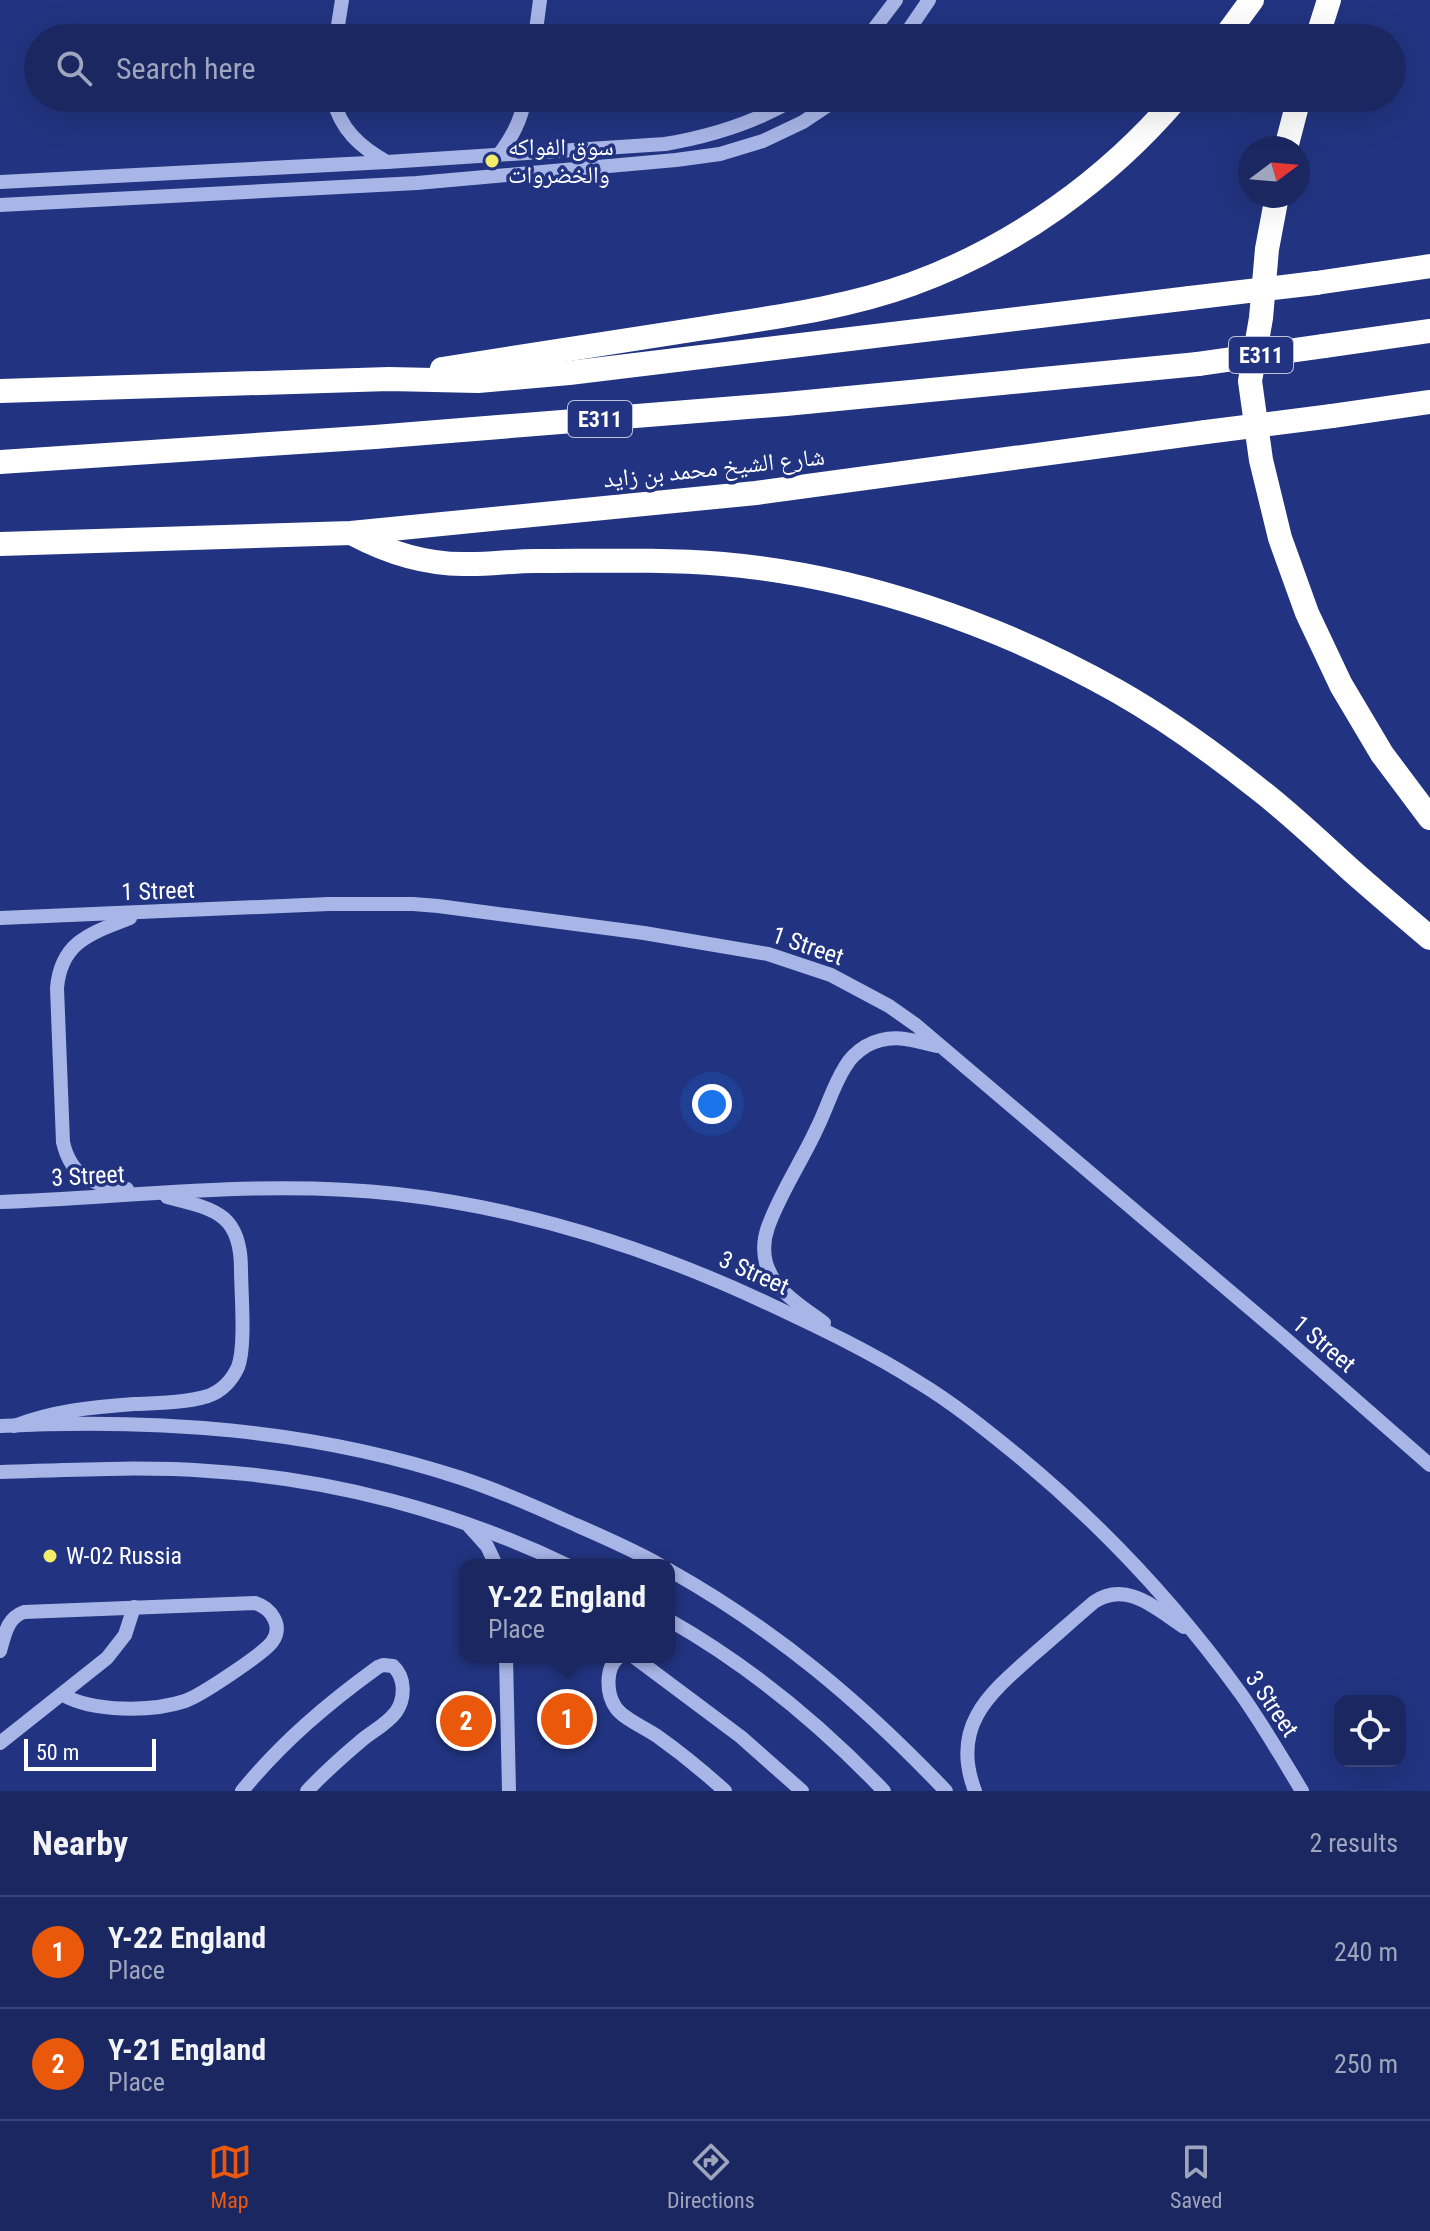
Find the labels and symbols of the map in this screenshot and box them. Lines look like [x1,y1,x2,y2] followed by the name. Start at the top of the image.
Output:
[508,133,614,189] place label: سوق الفواكه والخضروات
[1238,136,1310,208] north arrow
[483,152,501,170] marker: سوق الفواكه والخضروات
[1229,337,1293,373] road number: E311
[568,401,632,437] road number: E311
[602,442,826,495] street label: شارع الشيخ محمد بن زايد
[121,876,195,906] street label: 1 Street
[769,921,847,971] street label: 1 Street
[692,1084,732,1124] your location
[51,1160,125,1192] street label: 3 Street
[715,1245,793,1301] street label: 3 Street
[1287,1310,1361,1378] street label: 1 Street
[66,1542,182,1570] place label: W-02 Russia
[41,1547,59,1565] marker: W-02 Russia
[1240,1666,1304,1742] street label: 3 Street
[541,1689,593,1749] pin: 1
[440,1691,492,1751] pin: 2
[24,1735,156,1771] scale bar

